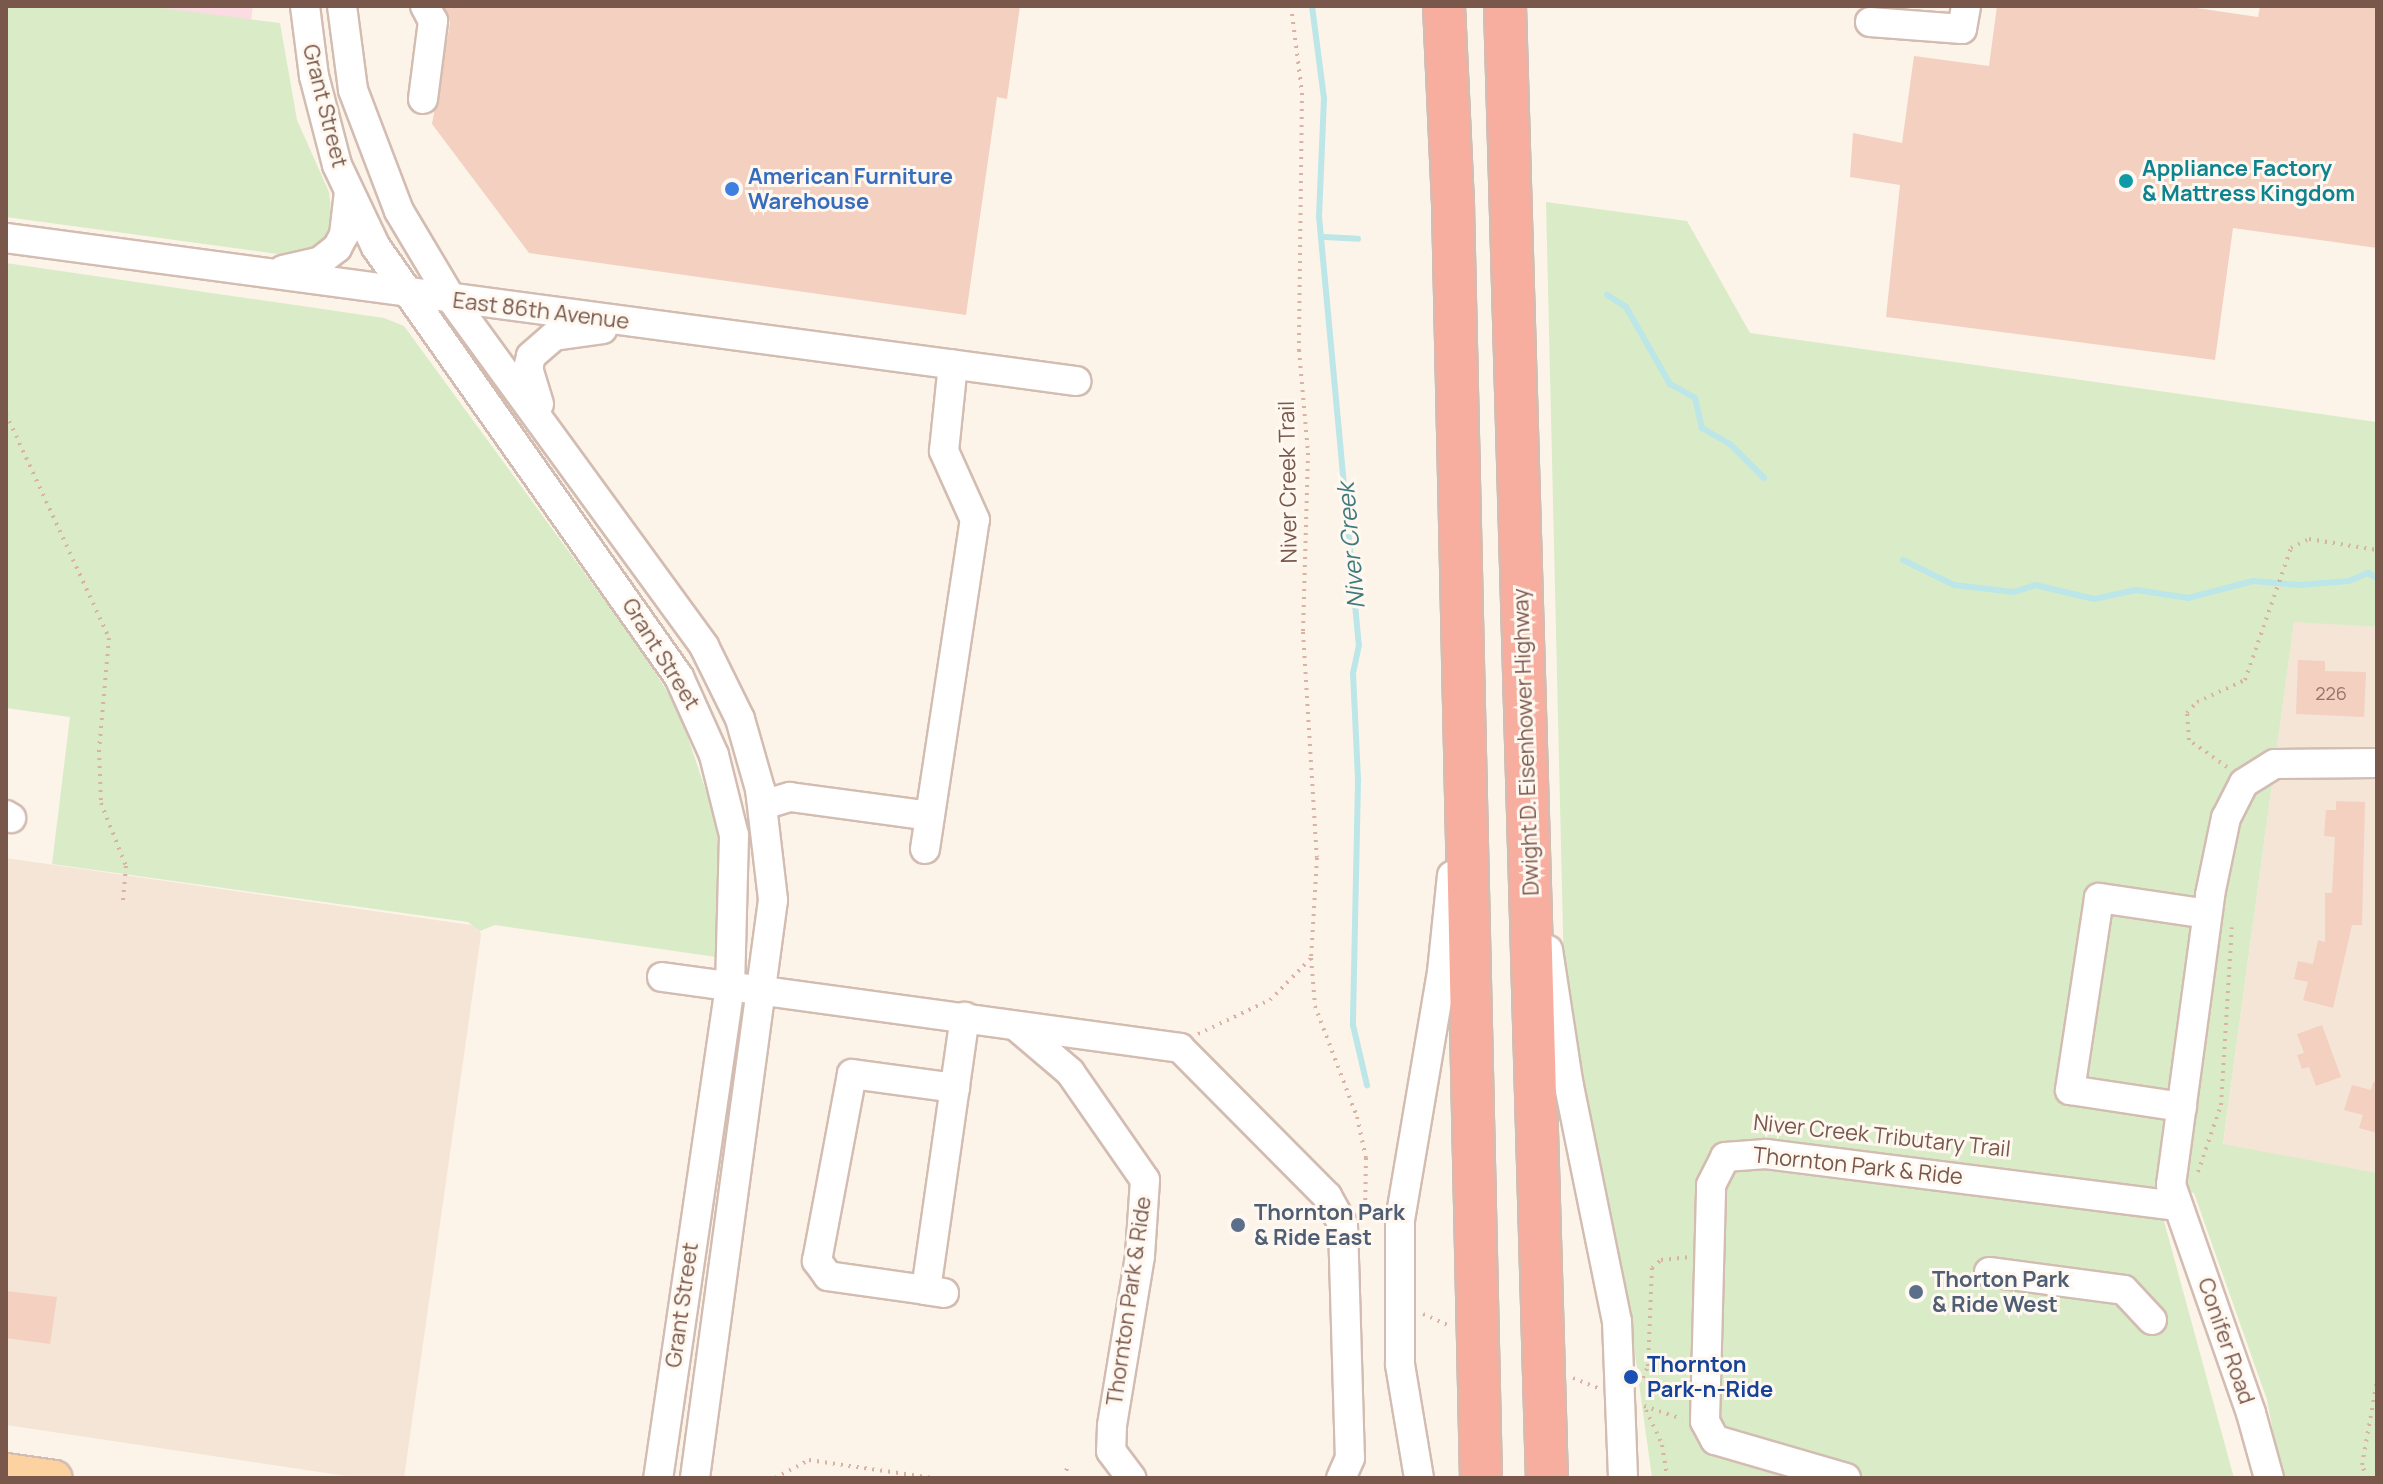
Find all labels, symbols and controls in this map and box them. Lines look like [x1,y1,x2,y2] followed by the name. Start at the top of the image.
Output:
[297,42,353,170] street label: Grant Street
[2142,155,2355,206] place label: Appliance Factory & Mattress Kingdom
[748,163,953,214] place label: American Furniture Warehouse
[2117,172,2135,190] marker: Appliance Factory & Mattress Kingdom
[723,180,741,198] marker: American Furniture Warehouse
[451,287,631,335] street label: East 86th Avenue
[1273,400,1303,564] street label: Niver Creek Trail
[1330,482,1370,610] water label: Niver Creek
[1507,588,1545,896] street label: Dwight D. Eisenhower Highway
[616,594,706,714] street label: Grant Street
[2315,682,2347,704] house number: 226
[1752,1109,2012,1163] street label: Niver Creek Tributary Trail
[1752,1142,1964,1190] street label: Thornton Park & Ride
[1101,1195,1157,1407] street label: Thornton Park & Ride
[1254,1199,1405,1250] place label: Thornton Park & Ride East
[1229,1216,1247,1234] marker: Thornton Park & Ride East
[660,1241,704,1369] street label: Grant Street
[1932,1266,2069,1318] place label: Thorton Park & Ride West
[2192,1274,2260,1408] street label: Conifer Road
[1907,1283,1925,1301] marker: Thorton Park & Ride West
[1647,1351,1773,1402] place label: Thornton Park-n-Ride
[1622,1368,1640,1386] marker: Thornton Park-n-Ride

